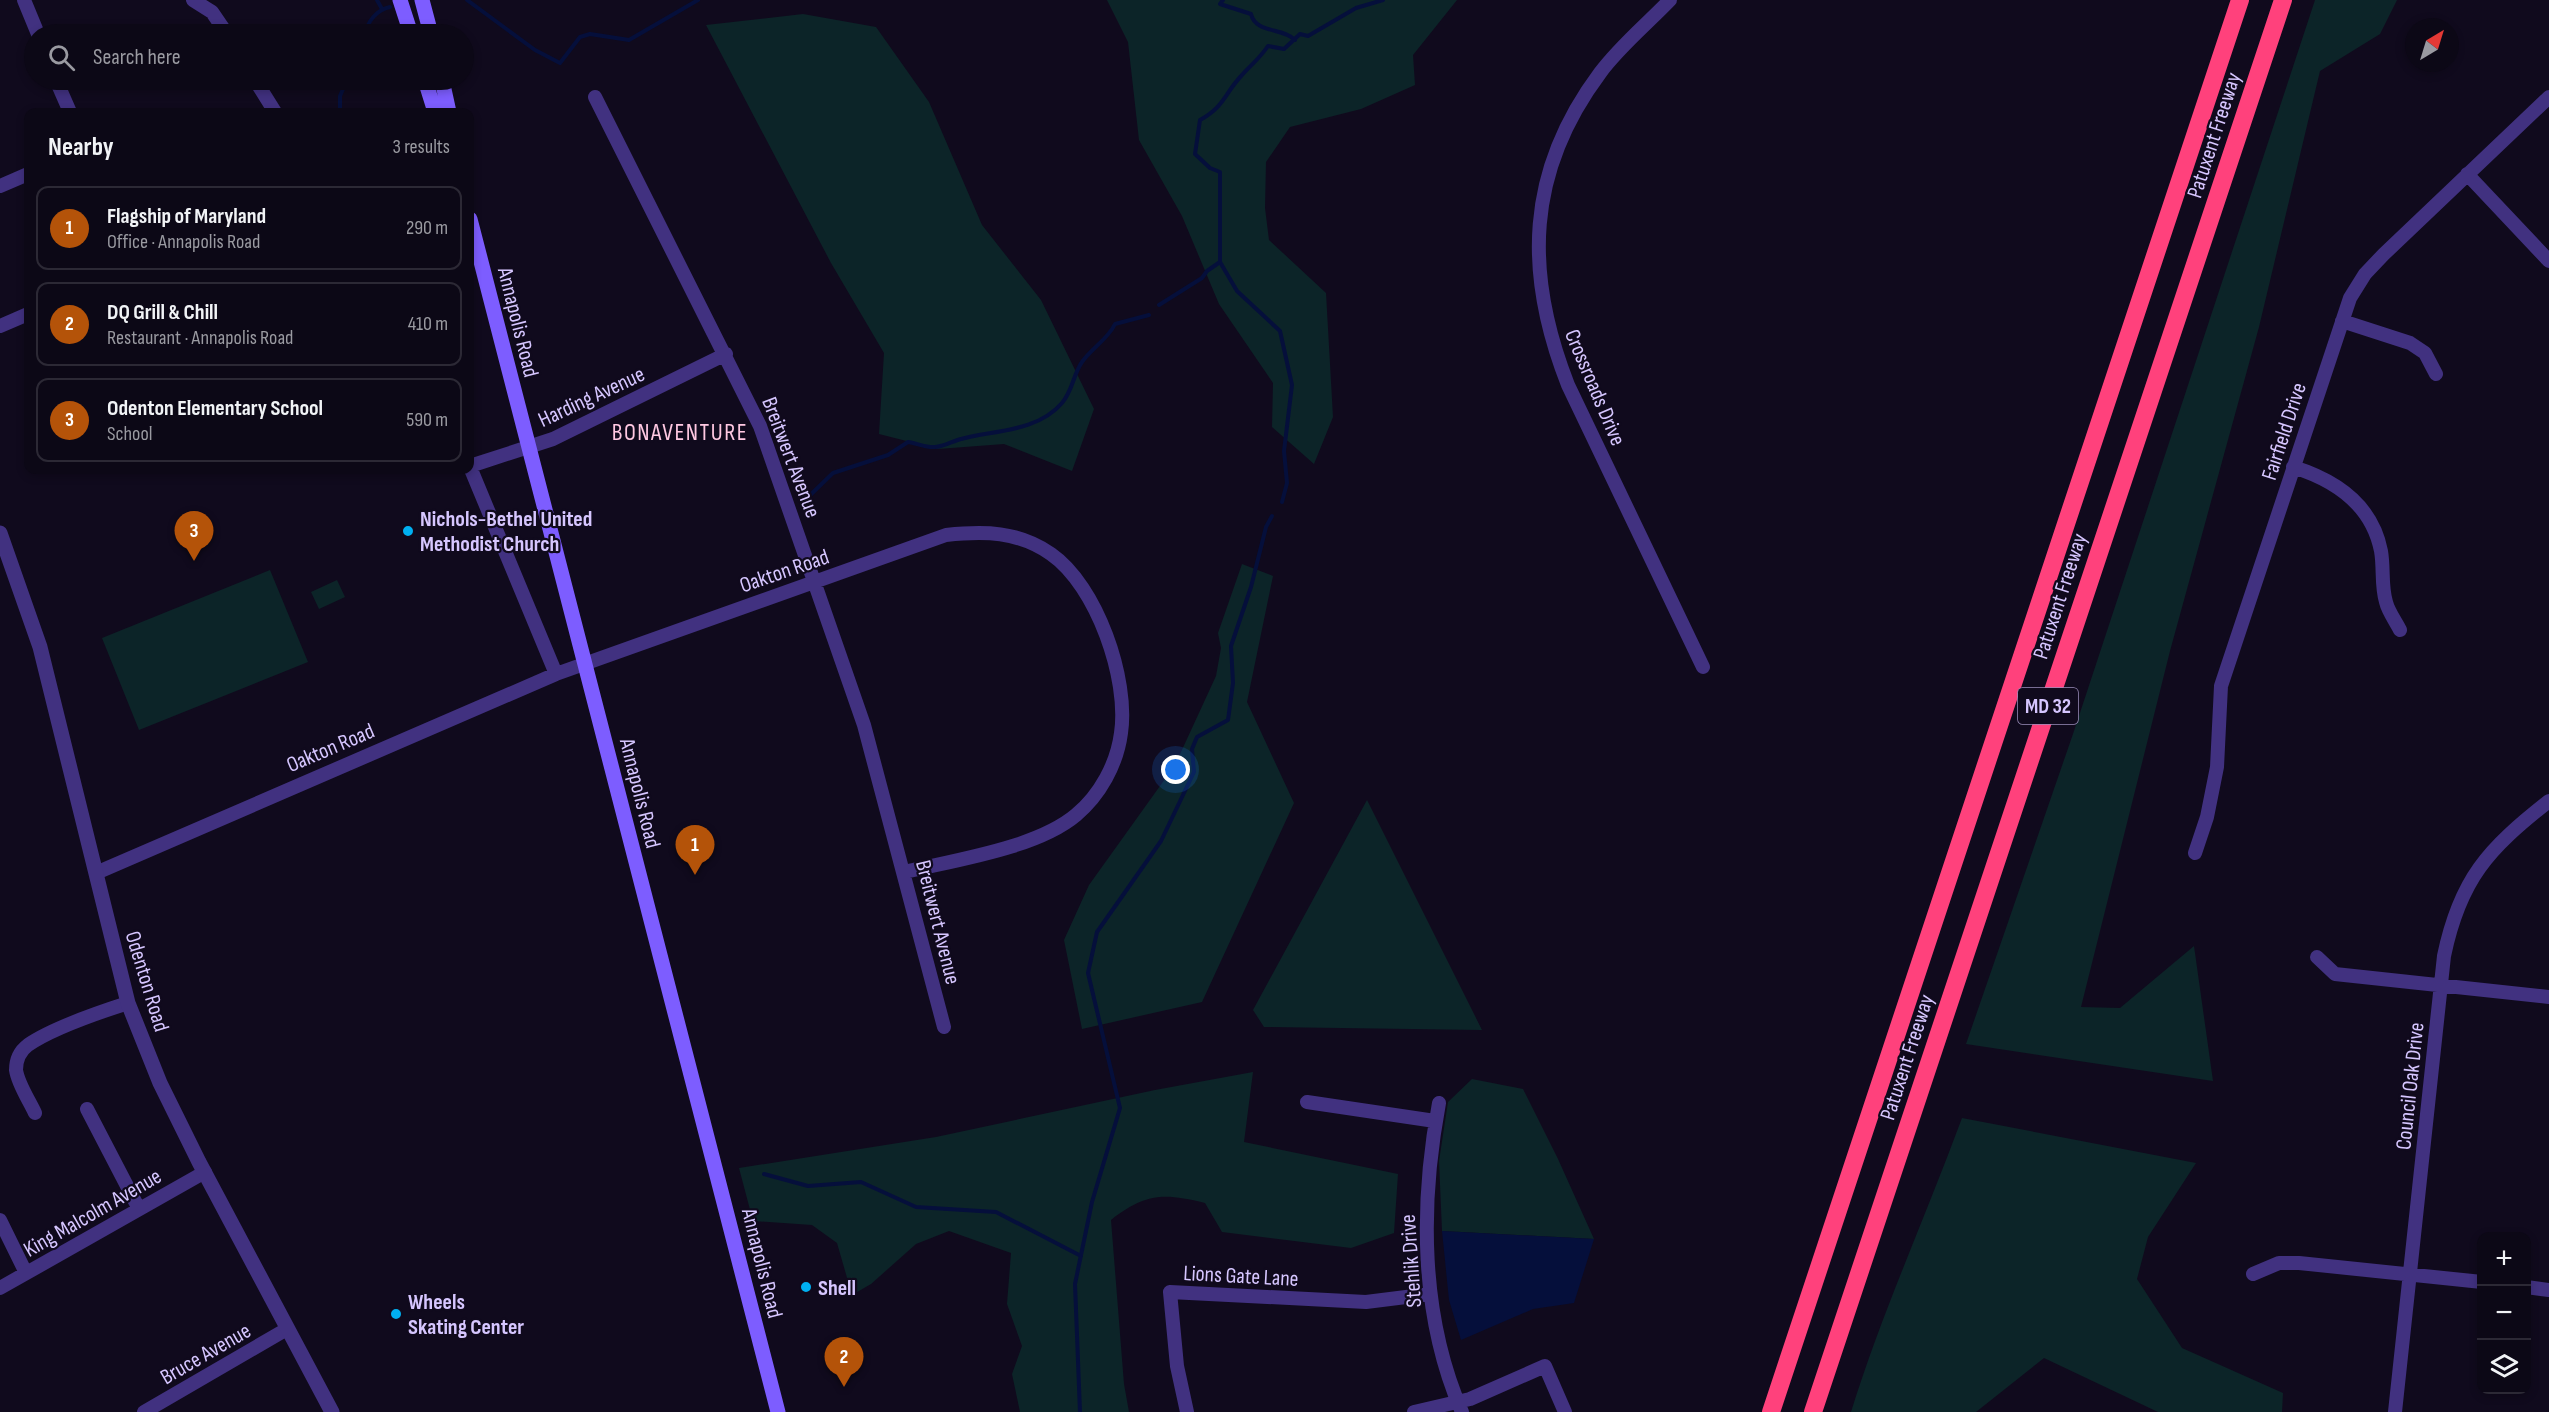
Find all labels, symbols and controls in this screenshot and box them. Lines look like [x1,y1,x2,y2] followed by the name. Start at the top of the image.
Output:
[2405,18,2459,72] north arrow
[24,24,474,90] search box
[45,41,78,74] icon: search
[93,44,180,71] text: Search here
[2181,69,2248,202] street label: Patuxent Freeway
[48,132,114,163] text: Nearby
[393,135,450,159] text: 3 results
[107,203,266,230] text: Flagship of Maryland
[66,216,73,240] text: 1
[406,216,448,240] text: 290 m
[107,230,260,254] text: Office · Annapolis Road
[491,264,544,380] street label: Annapolis Road
[107,299,218,326] text: DQ Grill & Chill
[65,312,74,336] text: 2
[408,312,448,336] text: 410 m
[1558,325,1631,450] street label: Crossroads Drive
[107,326,293,350] text: Restaurant · Annapolis Road
[534,361,649,434] street label: Harding Avenue
[2256,379,2313,484] street label: Fairfield Drive
[755,393,826,522] street label: Breitwert Avenue
[107,395,323,422] text: Odenton Elementary School
[65,408,74,432] text: 3
[406,408,448,432] text: 590 m
[612,418,748,447] district label: BONAVENTURE
[107,422,152,446] text: School
[420,506,592,558] place label: Nichols-Bethel United Methodist Church
[174,512,214,561] pin: 3
[401,524,415,538] marker: Nichols-Bethel United Methodist Church
[2027,530,2094,663] street label: Patuxent Freeway
[736,544,833,599] street label: Oakton Road
[2018,688,2078,724] road number: MD 32
[283,718,379,779] street label: Oakton Road
[613,735,666,851] street label: Annapolis Road
[1161,755,1190,784] your location
[676,826,714,875] pin: 1
[909,857,966,987] street label: Breitwert Avenue
[119,928,175,1035] street label: Odenton Road
[1874,991,1941,1124] street label: Patuxent Freeway
[2390,1021,2431,1151] street label: Council Oak Drive
[19,1163,167,1264] street label: King Malcolm Avenue
[735,1205,788,1321] street label: Annapolis Road
[1395,1213,1428,1308] street label: Stehlik Drive
[2477,1232,2531,1394] map controls
[2477,1232,2531,1286] button: +
[1183,1260,1299,1293] street label: Lions Gate Lane
[818,1275,856,1302] place label: Shell
[799,1280,813,1294] marker: Shell
[2477,1286,2531,1340] button: −
[408,1289,524,1341] place label: Wheels Skating Center
[389,1307,403,1321] marker: Wheels Skating Center
[156,1318,256,1391] street label: Bruce Avenue
[824,1338,864,1387] pin: 2
[2477,1340,2531,1394] button: layers

